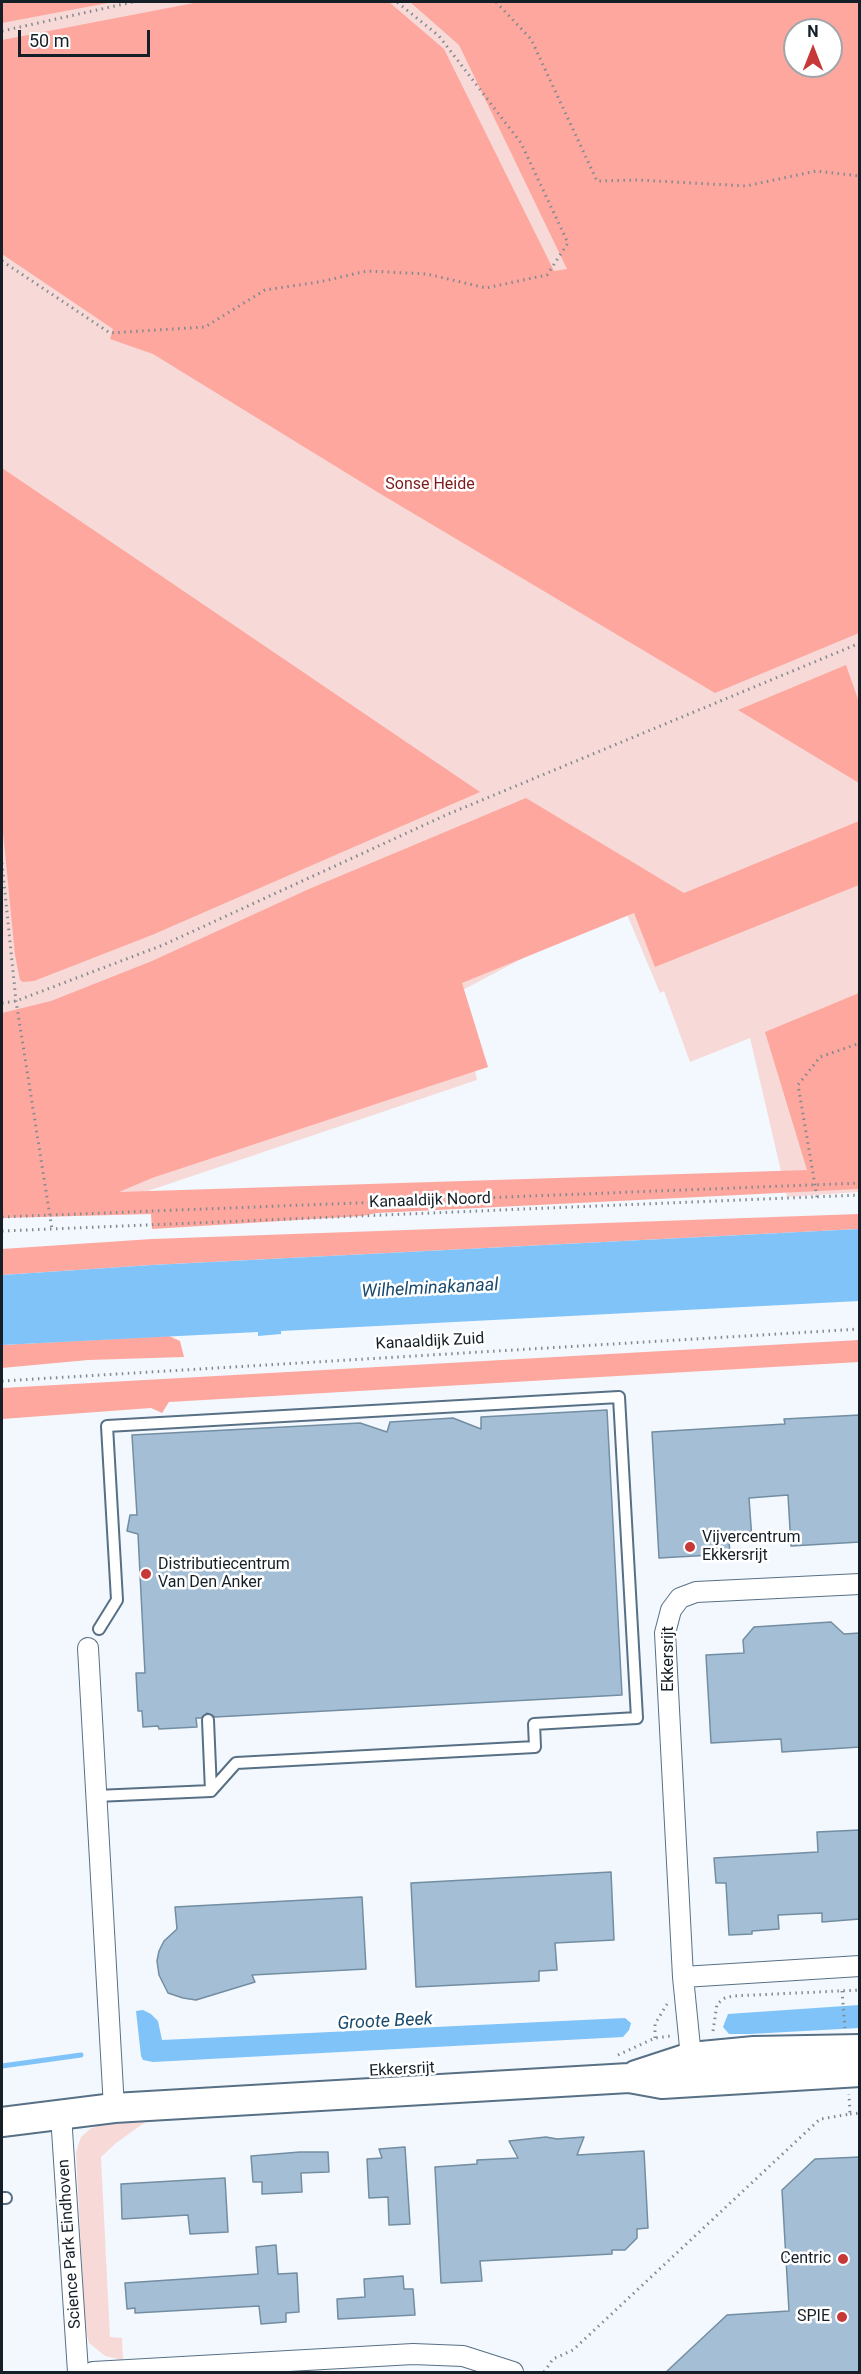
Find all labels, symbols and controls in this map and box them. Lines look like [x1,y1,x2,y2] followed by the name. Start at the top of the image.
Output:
[21,18,153,56] scale bar
[783,18,843,78] north arrow
[807,22,819,41] text: N
[29,30,69,51] text: 50 m
[385,475,475,495] park label: Sonse Heide
[369,1189,491,1213] street label: Kanaaldijk Noord
[361,1275,499,1303] water label: Wilhelminakanaal
[375,1330,485,1354] street label: Kanaaldijk Zuid
[702,1528,801,1566] place label: Vijvercentrum Ekkersrijt
[683,1540,697,1554] marker: Vijvercentrum Ekkersrijt
[158,1555,290,1593] place label: Distributiecentrum Van Den Anker
[139,1567,153,1581] marker: Distributiecentrum Van Den Anker
[659,1626,679,1692] street label: Ekkersrijt
[337,2009,433,2035] water label: Groote Beek
[369,2059,435,2081] street label: Ekkersrijt
[55,2159,85,2329] street label: Science Park Eindhoven
[780,2249,831,2269] place label: Centric
[836,2252,850,2266] marker: Centric
[797,2307,830,2327] place label: SPIE
[835,2310,849,2324] marker: SPIE

